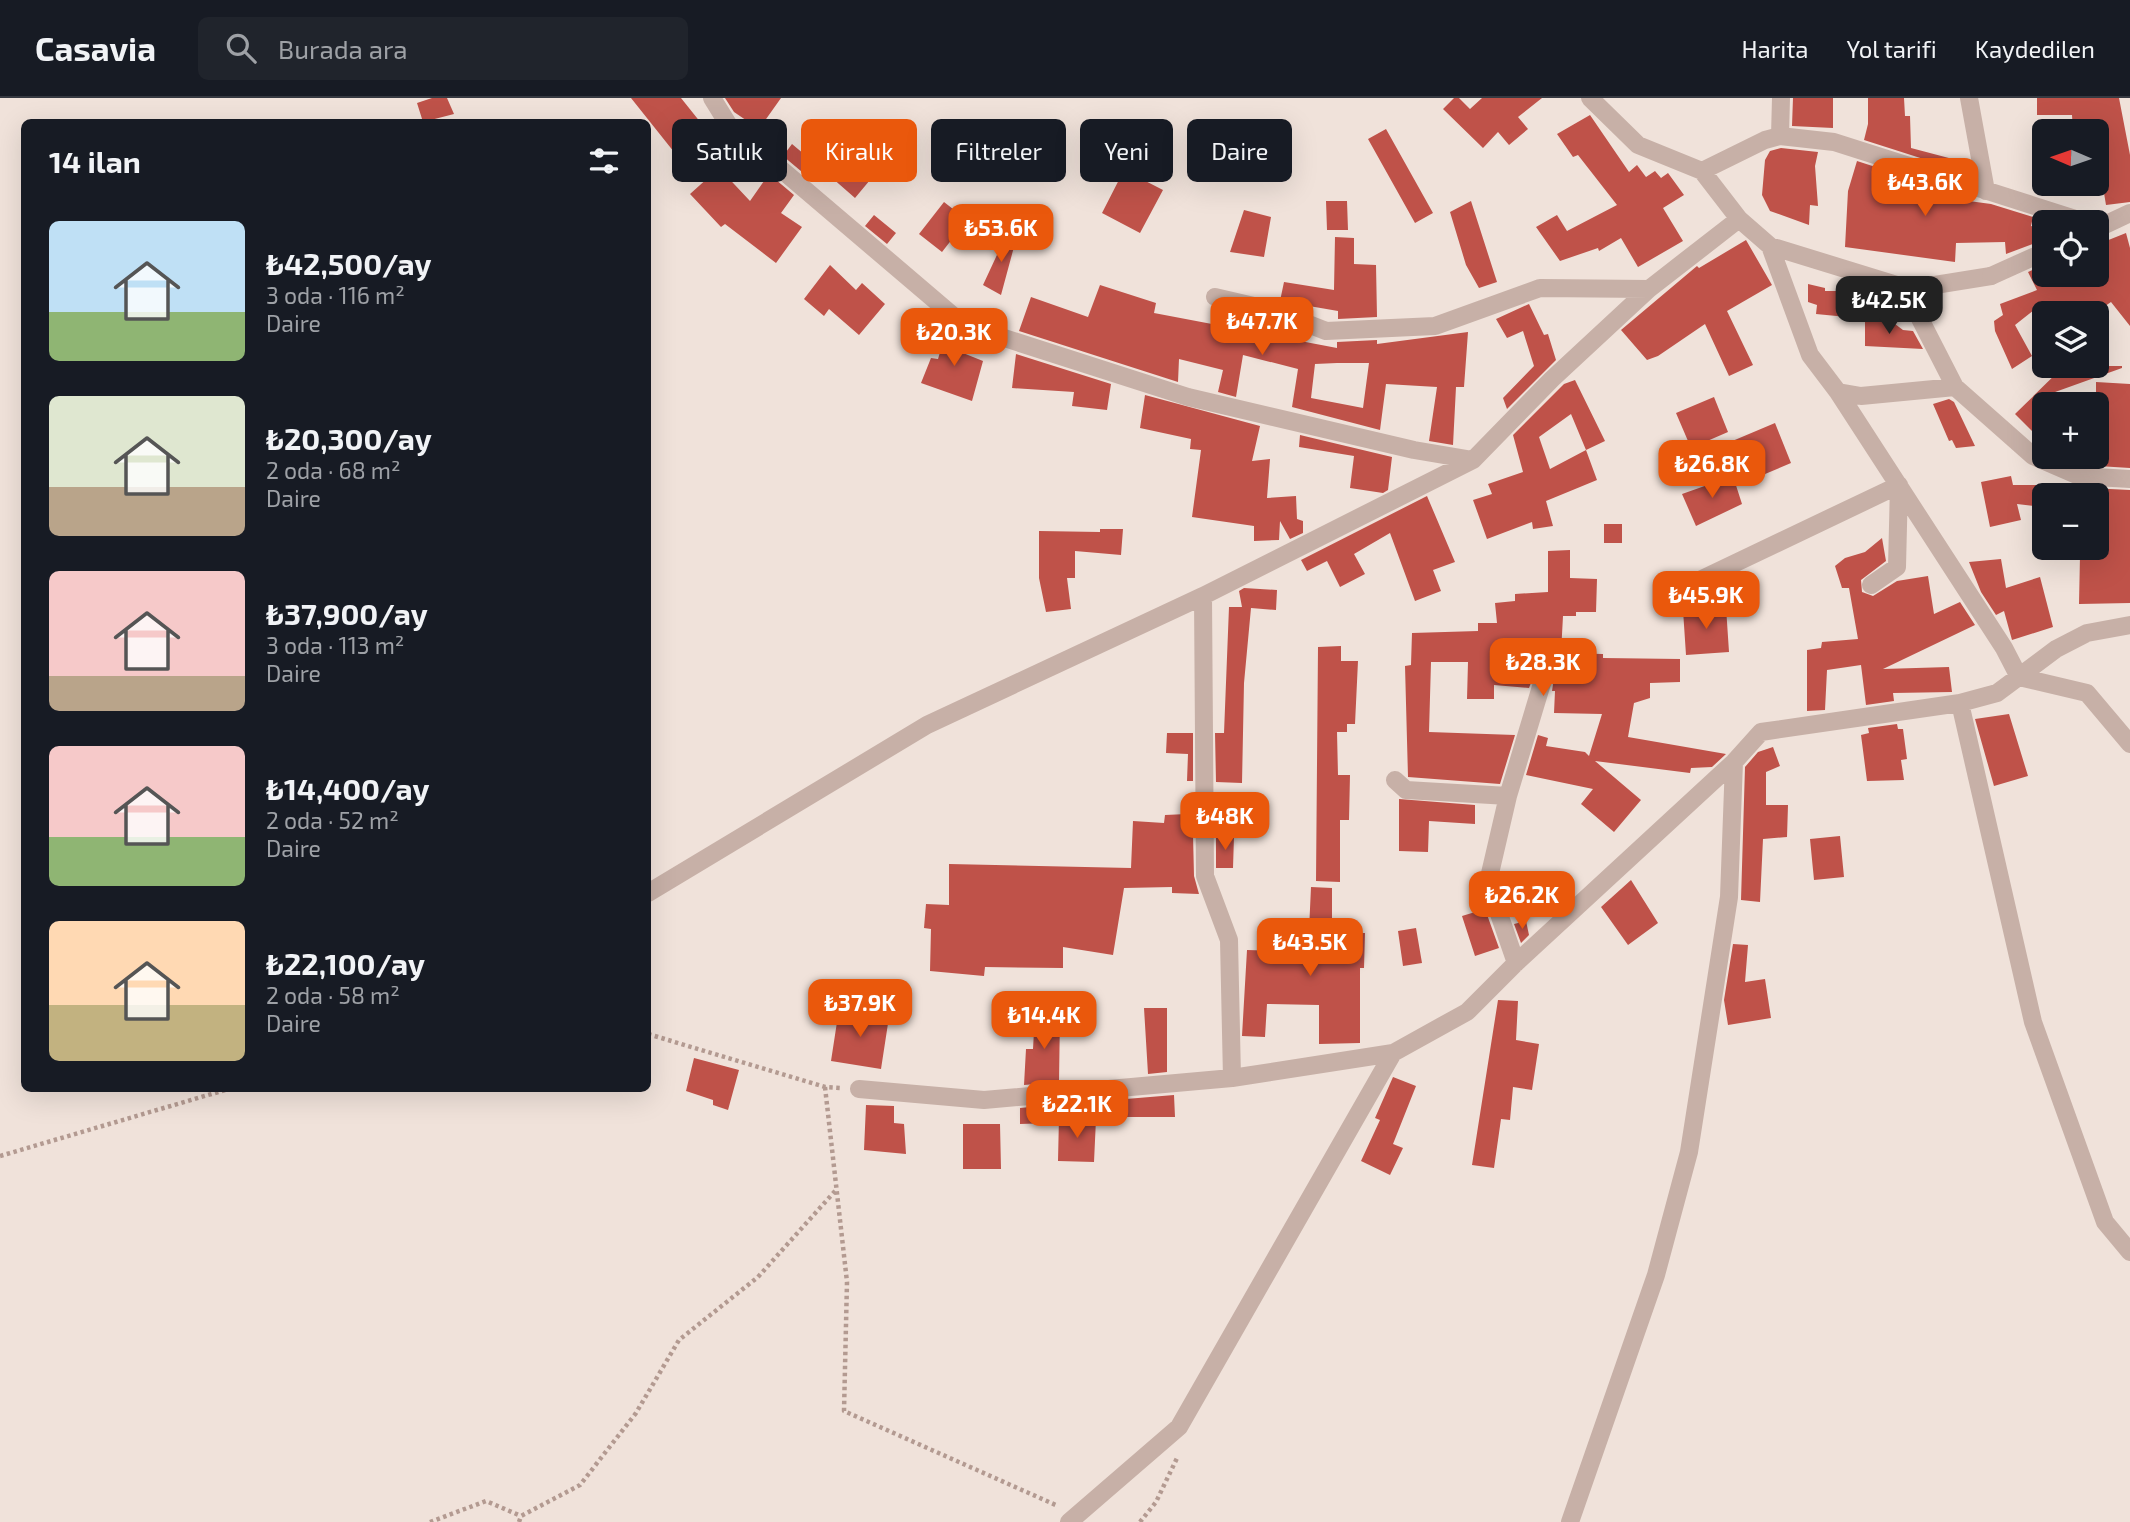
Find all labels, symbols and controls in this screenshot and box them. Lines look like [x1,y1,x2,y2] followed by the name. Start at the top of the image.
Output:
[198,17,688,80] search box
[35,28,156,68] text: Casavia
[222,29,260,67] icon: search
[278,33,408,64] text: Burada ara
[1741,34,1809,63] text: Harita
[1847,34,1937,63] text: Yol tarifi
[1975,34,2095,63] text: Kaydedilen
[672,119,787,182] chip: Satılık
[801,119,917,182] chip: Kiralık
[931,119,1066,182] chip: Filtreler
[1080,119,1173,182] chip: Yeni
[1187,119,1292,182] chip: Daire
[2032,119,2109,196] north arrow
[2032,119,2109,560] map controls
[585,142,623,180] icon: filters
[49,143,141,179] text: 14 ilan
[1868,158,1982,218] pin: ₺43.6K
[1887,167,1963,195] text: ₺43.6K
[944,204,1058,264] pin: ₺53.6K
[2032,210,2109,287] button: locate
[964,213,1038,241] text: ₺53.6K
[266,245,432,281] text: ₺42,500/ay
[105,249,189,333] icon: home
[1832,276,1946,336] pin: ₺42.5K
[266,281,405,309] text: 3 oda · 116 m²
[1852,285,1926,313] text: ₺42.5K
[1205,298,1319,357] pin: ₺47.7K
[2032,301,2109,378] button: layers
[1226,306,1298,334] text: ₺47.7K
[897,308,1011,368] pin: ₺20.3K
[266,309,321,337] text: Daire
[917,317,991,345] text: ₺20.3K
[2032,392,2109,469] button: +
[266,420,432,456] text: ₺20,300/ay
[105,424,189,508] icon: home
[1655,440,1769,500] pin: ₺26.8K
[1674,449,1750,477] text: ₺26.8K
[266,456,401,484] text: 2 oda · 68 m²
[2032,483,2109,560] button: −
[266,484,321,512] text: Daire
[1649,572,1763,631] pin: ₺45.9K
[1669,580,1743,608] text: ₺45.9K
[266,595,428,631] text: ₺37,900/ay
[105,599,189,683] icon: home
[266,631,404,659] text: 3 oda · 113 m²
[1486,638,1600,698] pin: ₺28.3K
[1506,647,1580,675] text: ₺28.3K
[266,659,321,687] text: Daire
[266,770,429,806] text: ₺14,400/ay
[105,774,189,858] icon: home
[1184,792,1266,852] pin: ₺48K
[1196,801,1254,829] text: ₺48K
[266,806,399,834] text: 2 oda · 52 m²
[266,834,321,862] text: Daire
[1465,872,1579,931] pin: ₺26.2K
[1485,880,1559,908] text: ₺26.2K
[1253,918,1367,978] pin: ₺43.5K
[1273,927,1347,955] text: ₺43.5K
[266,945,425,981] text: ₺22,100/ay
[105,949,189,1033] icon: home
[803,979,917,1039] pin: ₺37.9K
[266,981,400,1009] text: 2 oda · 58 m²
[824,988,896,1016] text: ₺37.9K
[987,992,1101,1051] pin: ₺14.4K
[1007,1000,1081,1028] text: ₺14.4K
[266,1009,321,1037] text: Daire
[1020,1080,1134,1140] pin: ₺22.1K
[1042,1089,1112,1117] text: ₺22.1K

